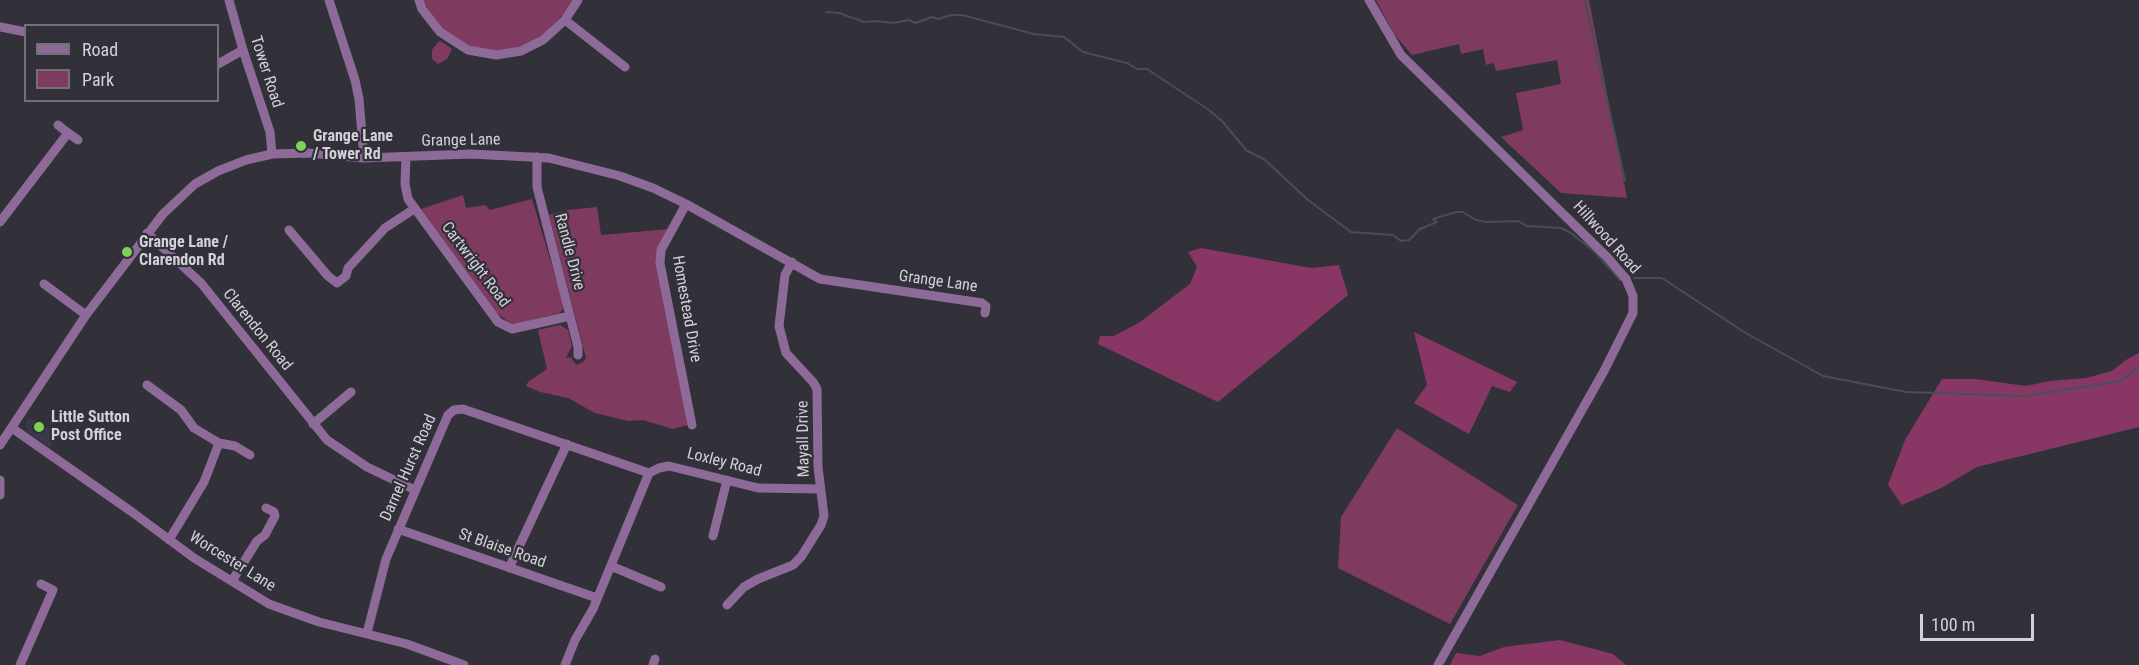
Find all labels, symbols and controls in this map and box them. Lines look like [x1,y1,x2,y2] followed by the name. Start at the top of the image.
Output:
[24,24,219,102] legend
[245,34,287,110] street label: Tower Road
[82,39,118,60] text: Road
[82,69,114,90] text: Park
[313,127,393,165] place label: Grange Lane / Tower Rd
[421,131,501,151] street label: Grange Lane
[294,139,308,153] marker: Grange Lane / Tower Rd
[1568,198,1644,278] street label: Hillwood Road
[550,212,588,292] street label: Randle Drive
[437,219,513,311] street label: Cartwright Road
[139,233,228,271] place label: Grange Lane / Clarendon Rd
[120,245,134,259] marker: Grange Lane / Clarendon Rd
[667,254,705,364] street label: Homestead Drive
[898,267,978,297] street label: Grange Lane
[218,285,296,375] street label: Clarendon Road
[794,400,814,478] street label: Mayall Drive
[51,408,130,446] place label: Little Sutton Post Office
[377,412,441,524] street label: Darnel Hurst Road
[32,420,46,434] marker: Little Sutton Post Office
[685,444,763,482] street label: Loxley Road
[456,525,548,573] street label: St Blaise Road
[185,528,279,596] street label: Worcester Lane
[1923,602,2037,640] scale bar
[1931,614,1975,635] text: 100 m

